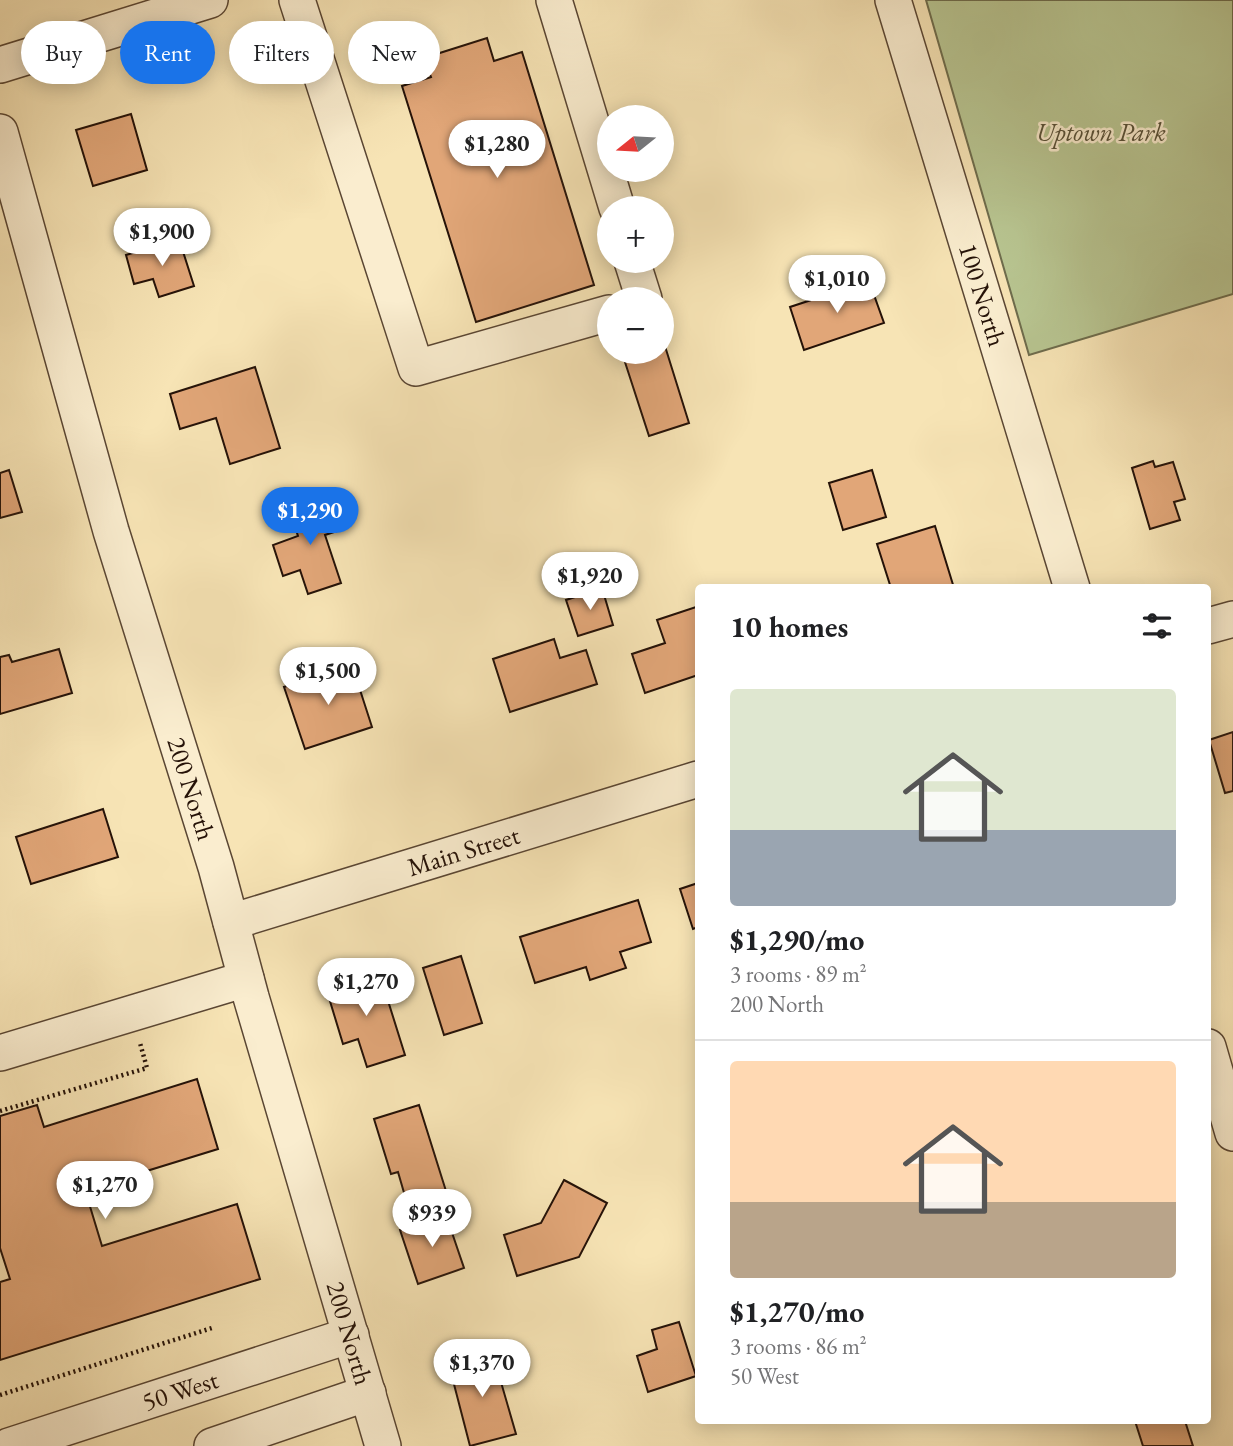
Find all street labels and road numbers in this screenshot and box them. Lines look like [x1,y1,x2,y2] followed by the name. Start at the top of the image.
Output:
[951,239,1014,350] street label: 100 North
[159,733,224,844] street label: 200 North
[403,818,524,884] street label: Main Street
[318,1277,381,1389] street label: 200 North
[138,1362,223,1419] street label: 50 West

